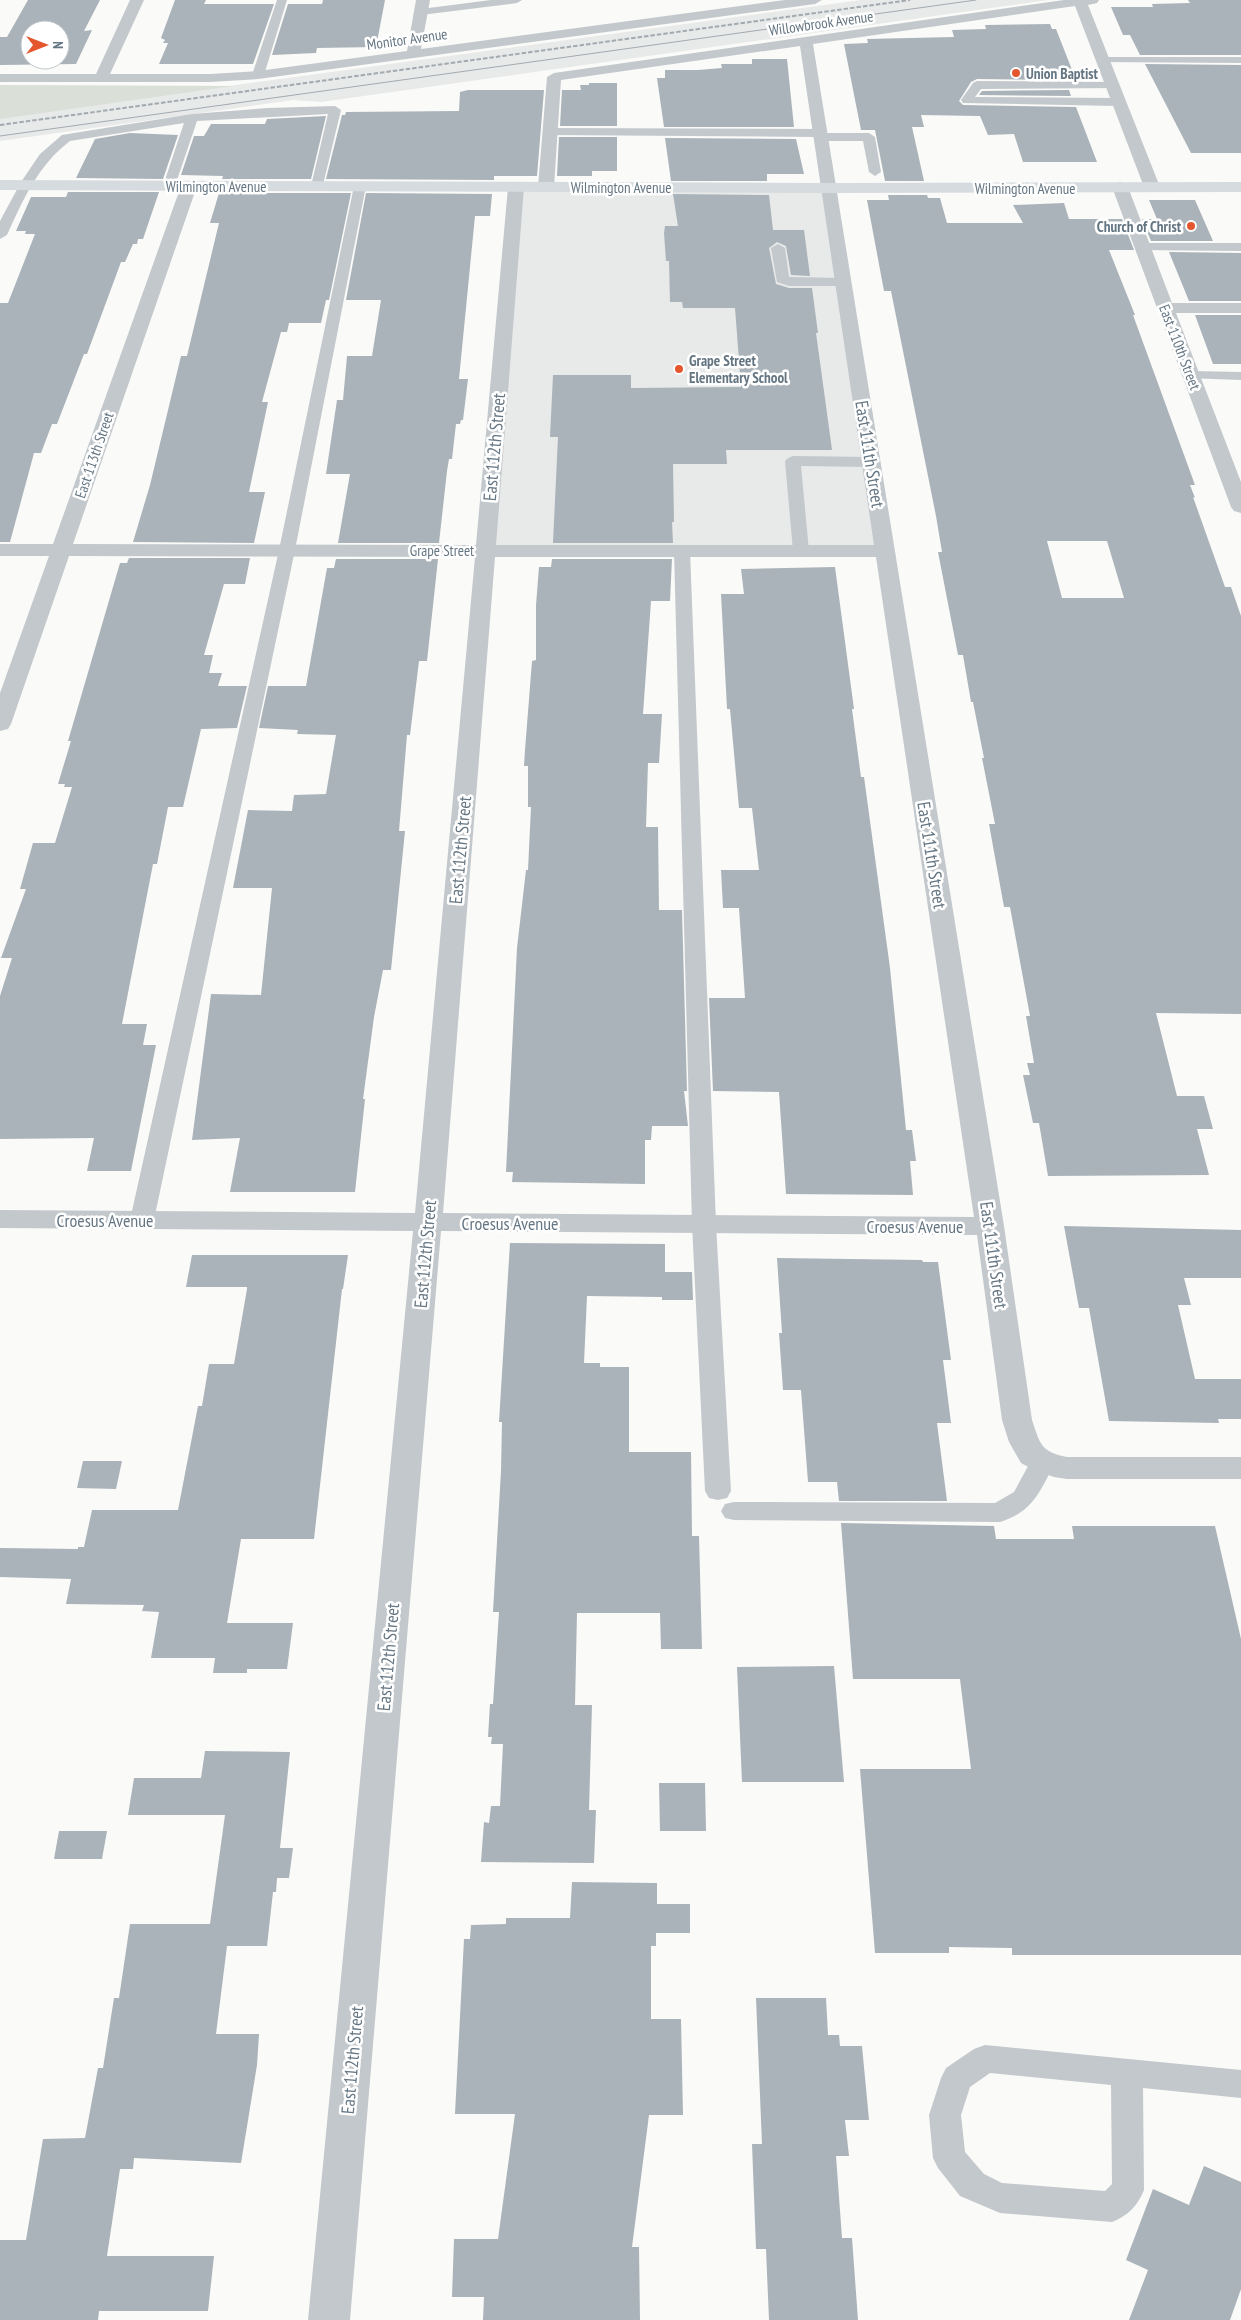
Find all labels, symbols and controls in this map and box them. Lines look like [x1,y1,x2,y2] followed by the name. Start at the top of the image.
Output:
[768,6,874,40] street label: Willowbrook Avenue
[20,20,70,70] north arrow
[365,24,449,54] street label: Monitor Avenue
[49,41,67,49] text: N
[1026,64,1099,83] place label: Union Baptist
[1010,67,1022,79] marker: Union Baptist
[166,177,266,196] street label: Wilmington Avenue
[571,178,671,197] street label: Wilmington Avenue
[975,179,1075,198] street label: Wilmington Avenue
[1097,217,1182,236] place label: Church of Christ
[1185,220,1197,232] marker: Church of Christ
[1155,302,1205,392] street label: East 110th Street
[689,351,788,387] place label: Grape Street Elementary School
[673,363,685,375] marker: Grape Street Elementary School
[478,392,510,502] street label: East 112th Street
[850,399,890,509] street label: East 111th Street
[70,409,118,501] street label: East 113th Street
[410,541,474,560] street label: Grape Street
[444,795,476,905] street label: East 112th Street
[912,800,952,910] street label: East 111th Street
[409,1199,441,1309] street label: East 112th Street
[975,1200,1013,1310] street label: East 111th Street
[57,1209,153,1232] street label: Croesus Avenue
[462,1212,558,1235] street label: Croesus Avenue
[867,1215,963,1238] street label: Croesus Avenue
[372,1602,404,1712] street label: East 112th Street
[336,2005,368,2115] street label: East 112th Street

